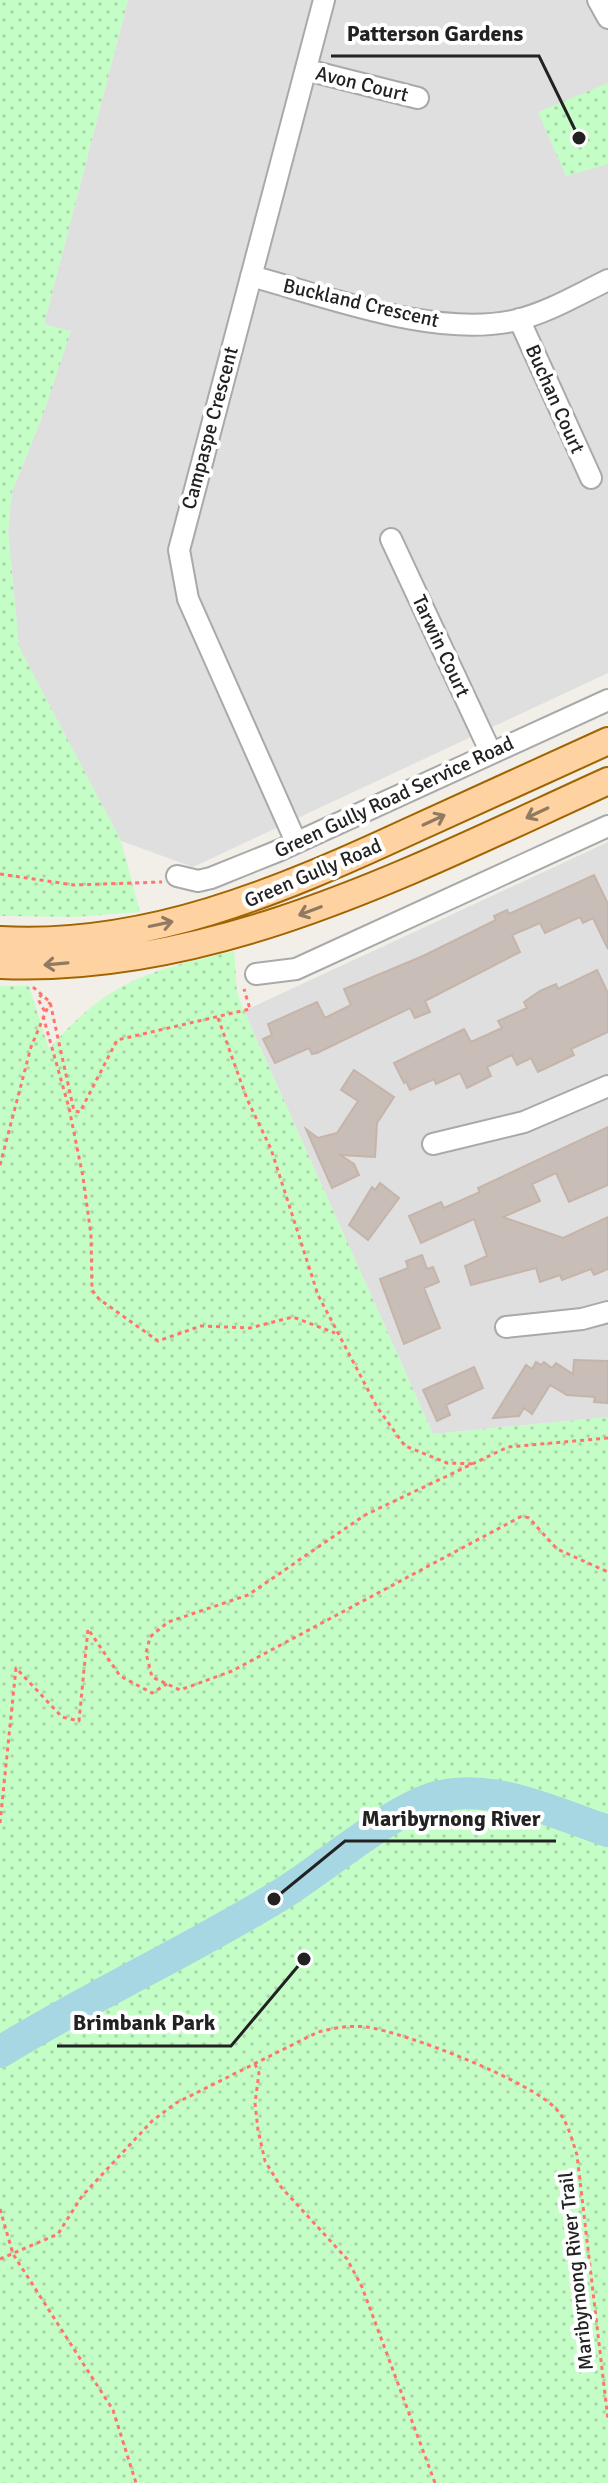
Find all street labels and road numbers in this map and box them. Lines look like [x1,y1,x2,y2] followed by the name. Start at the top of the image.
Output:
[313,60,411,108] street label: Avon Court
[281,273,441,333] street label: Buckland Crescent
[520,341,590,457] street label: Buchan Court
[176,344,244,512] street label: Campaspe Crescent
[406,591,476,701] street label: Tarwin Court
[270,731,518,863] street label: Green Gully Road Service Road
[241,833,385,913] street label: Green Gully Road
[553,2170,599,2371] street label: Maribyrnong River Trail

